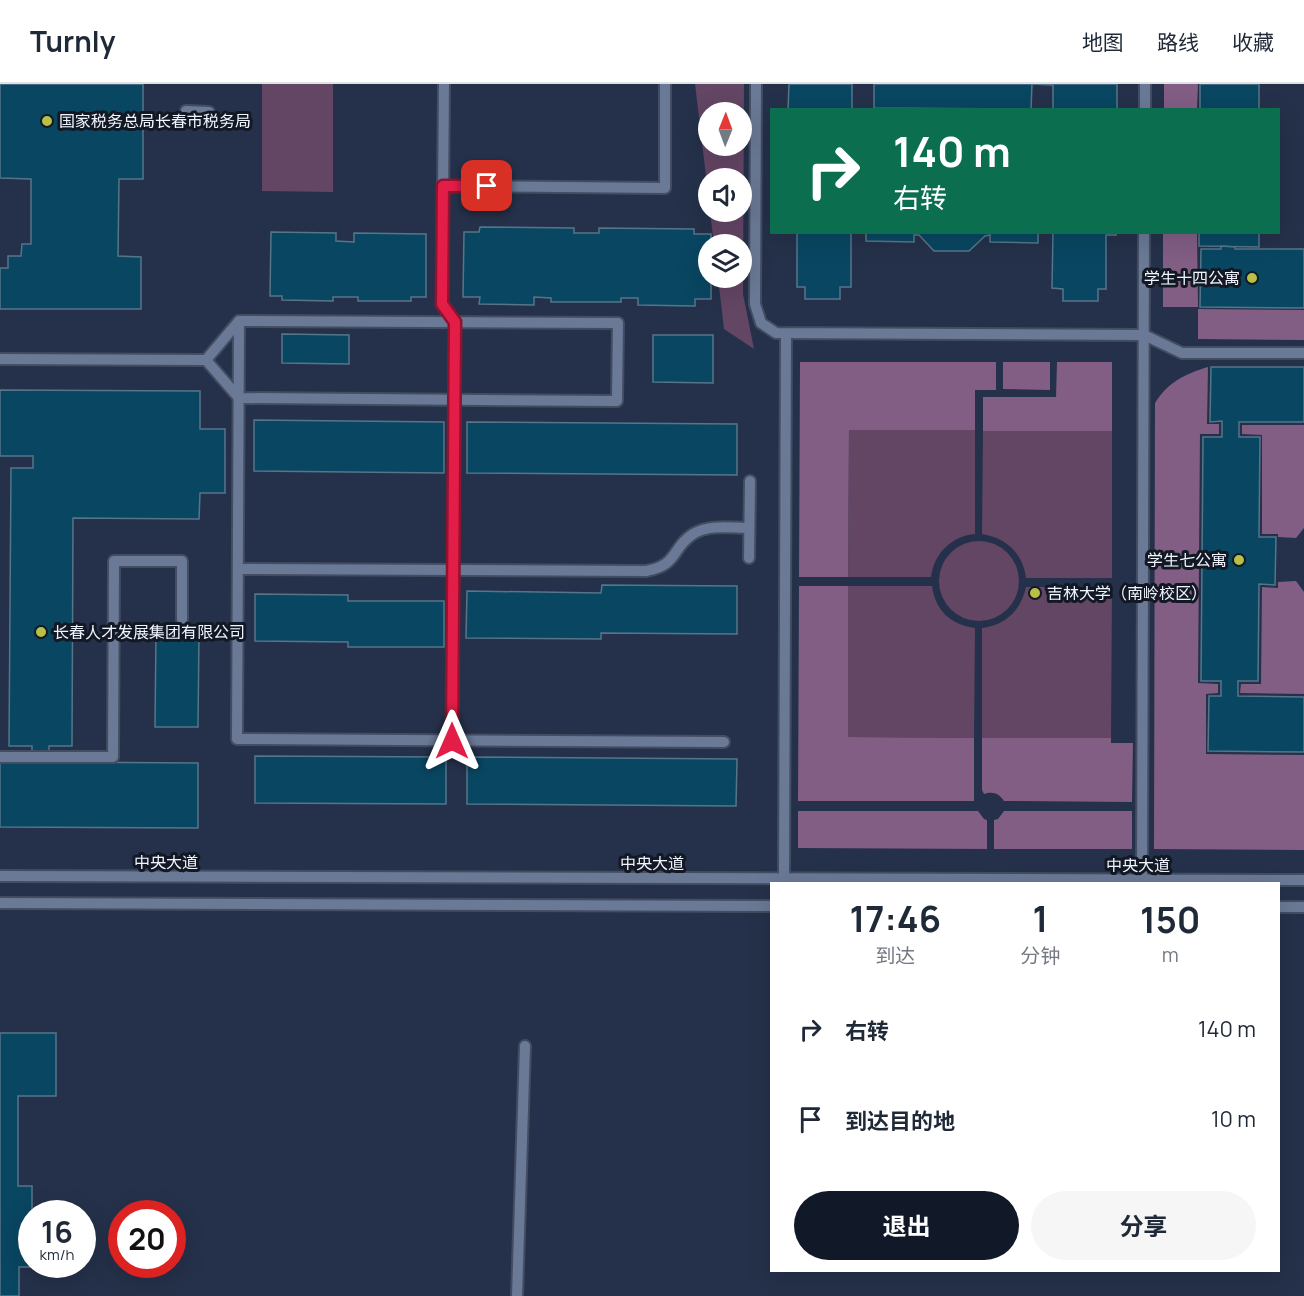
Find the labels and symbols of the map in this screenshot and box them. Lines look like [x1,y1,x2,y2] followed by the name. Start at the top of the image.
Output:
[698,102,752,156] north arrow
[59,110,251,132] place label: 国家税务总局长春市税务局
[40,114,54,128] marker: 国家税务总局长春市税务局
[461,160,512,211] pin
[1144,267,1240,289] place label: 学生十四公寓
[1245,271,1259,285] marker: 学生十四公寓
[1147,549,1227,571] place label: 学生七公寓
[1232,553,1246,567] marker: 学生七公寓
[1047,582,1207,604] place label: 吉林大学（南岭校区）
[1028,586,1042,600] marker: 吉林大学（南岭校区）
[53,621,245,643] place label: 长春人才发展集团有限公司
[34,625,48,639] marker: 长春人才发展集团有限公司
[420,709,484,773] position arrow
[134,851,198,873] street label: 中央大道
[620,852,684,874] street label: 中央大道
[1106,854,1170,876] street label: 中央大道
[108,1200,186,1278] speed limit sign: 20

